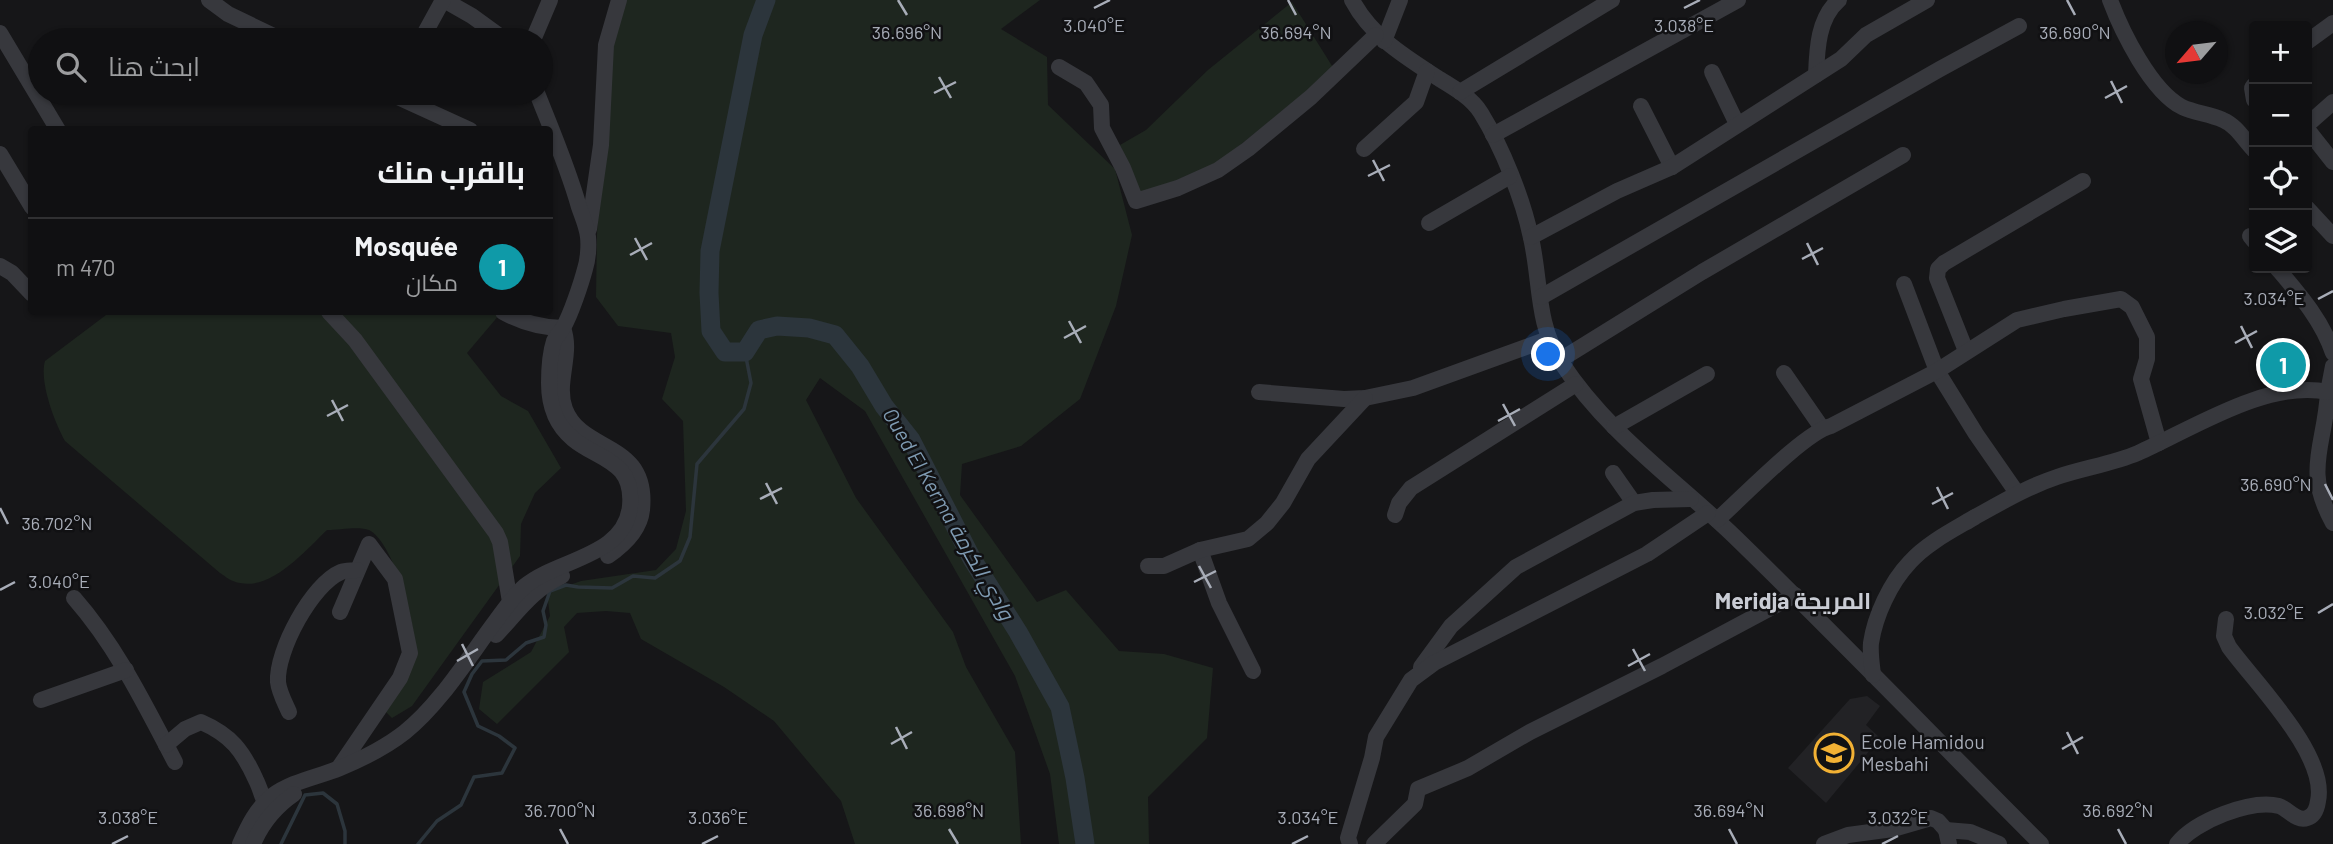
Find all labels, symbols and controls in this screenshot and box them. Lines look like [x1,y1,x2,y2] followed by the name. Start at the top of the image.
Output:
[1063,14,1125,36] text: 3.040°E
[1654,14,1714,36] text: 3.038°E
[872,21,942,43] text: 36.696°N
[1260,21,1332,43] text: 36.694°N
[2039,21,2111,43] text: 36.690°N
[2165,21,2228,84] north arrow
[2249,21,2312,273] map controls
[2249,21,2312,84] button: +
[28,28,553,105] search box
[52,48,90,86] icon: search
[108,50,200,81] text: ابحث هنا
[2249,84,2312,147] button: −
[2249,147,2312,210] button: locate
[377,153,525,189] text: بالقرب منك
[2249,210,2312,273] button: layers
[355,230,458,261] text: Mosquée
[56,253,116,281] text: 470 m
[498,253,506,281] text: 1
[406,268,458,296] text: مكان
[2244,287,2304,309] text: 3.034°E
[1531,337,1565,371] your location
[2260,339,2306,391] pin: 1
[873,403,1021,628] water label: Oued El Kerma وادي الكرمة
[2240,473,2312,495] text: 36.690°N
[22,512,92,534] text: 36.702°N
[28,570,90,592] text: 3.040°E
[1715,586,1871,615] district label: Meridja المريجة
[2244,601,2304,623] text: 3.032°E
[1861,730,1985,775] place label: Ecole Hamidou Mesbahi
[1813,732,1855,774] school or university icon: Ecole Hamidou Mesbahi
[524,799,596,821] text: 36.700°N
[914,799,984,821] text: 36.698°N
[1693,799,1765,821] text: 36.694°N
[2083,799,2153,821] text: 36.692°N
[98,806,158,828] text: 3.038°E
[688,806,748,828] text: 3.036°E
[1278,806,1338,828] text: 3.034°E
[1868,806,1928,828] text: 3.032°E

